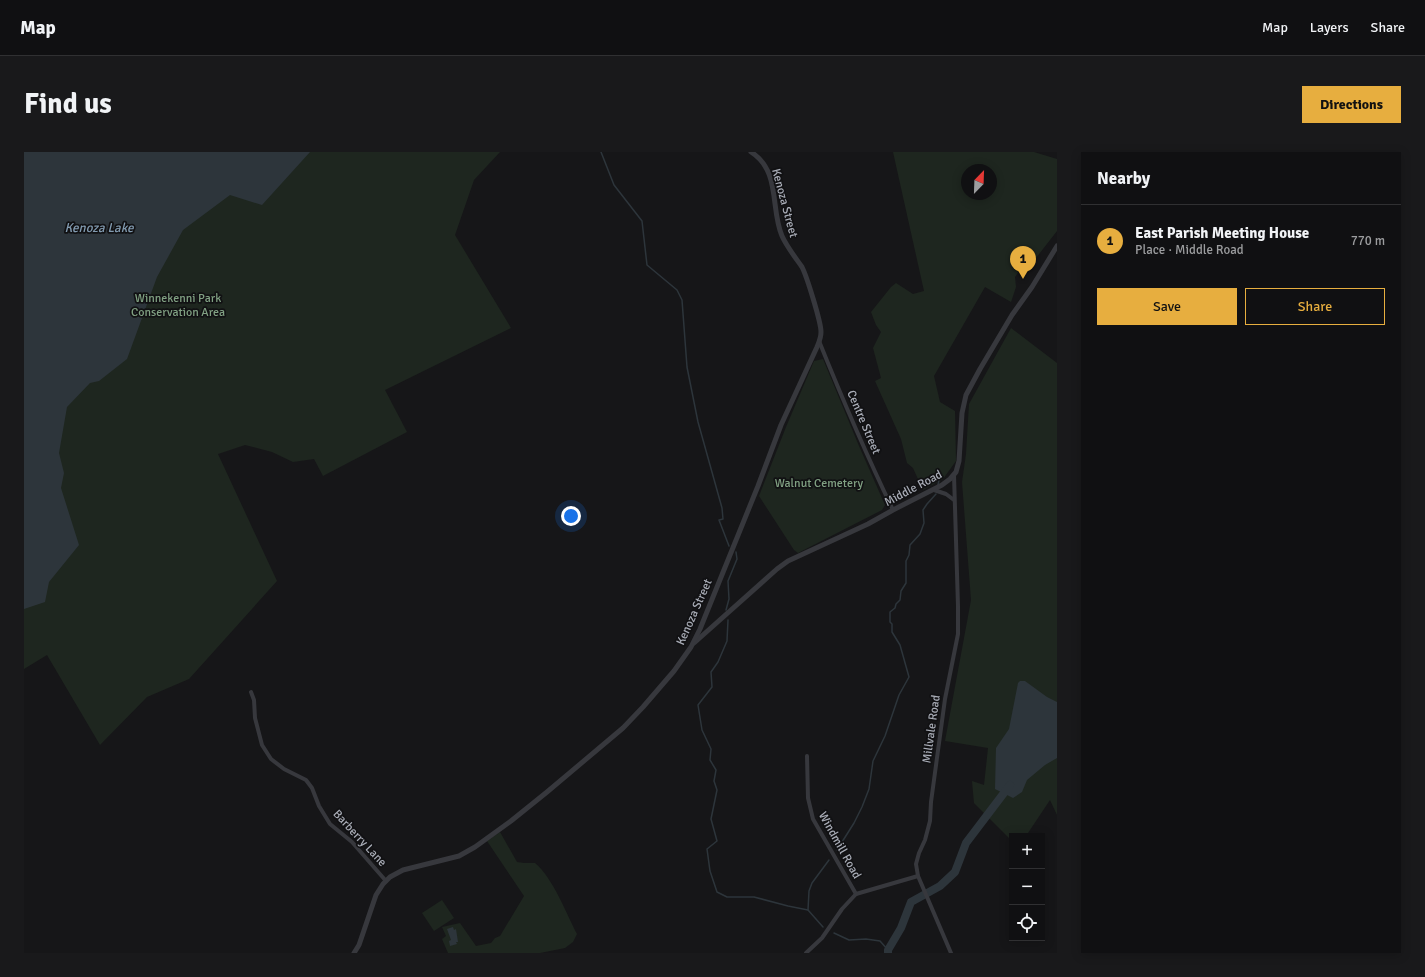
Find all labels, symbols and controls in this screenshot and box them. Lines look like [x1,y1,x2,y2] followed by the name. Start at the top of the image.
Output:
[20,16,56,40] text: Map
[1262,19,1288,36] text: Map
[1310,19,1349,36] text: Layers
[1371,19,1405,36] text: Share
[1302,86,1401,123] button: Directions
[24,87,112,121] text: Find us
[961,164,997,200] north arrow
[768,167,801,239] street label: Kenoza Street
[1097,168,1150,189] text: Nearby
[65,220,135,236] water label: Kenoza Lake
[1135,224,1309,242] text: East Parish Meeting House
[1106,233,1114,249] text: 1
[1351,233,1385,249] text: 770 m
[1135,242,1244,258] text: Place · Middle Road
[1010,246,1036,279] pin: 1
[1097,288,1237,325] button: Save
[1245,288,1385,325] button: Share
[131,291,225,320] park label: Winnekenni Park Conservation Area
[843,388,884,456] street label: Centre Street
[882,467,945,510] street label: Middle Road
[775,476,864,491] park label: Walnut Cemetery
[561,506,581,526] your location
[673,577,716,648] street label: Kenoza Street
[919,694,944,764] street label: Millvale Road
[330,807,390,870] street label: Barberry Lane
[815,809,864,881] street label: Windmill Road
[1009,833,1045,941] map controls
[1009,833,1045,869] button: +
[1009,869,1045,905] button: −
[1009,905,1045,941] button: locate

